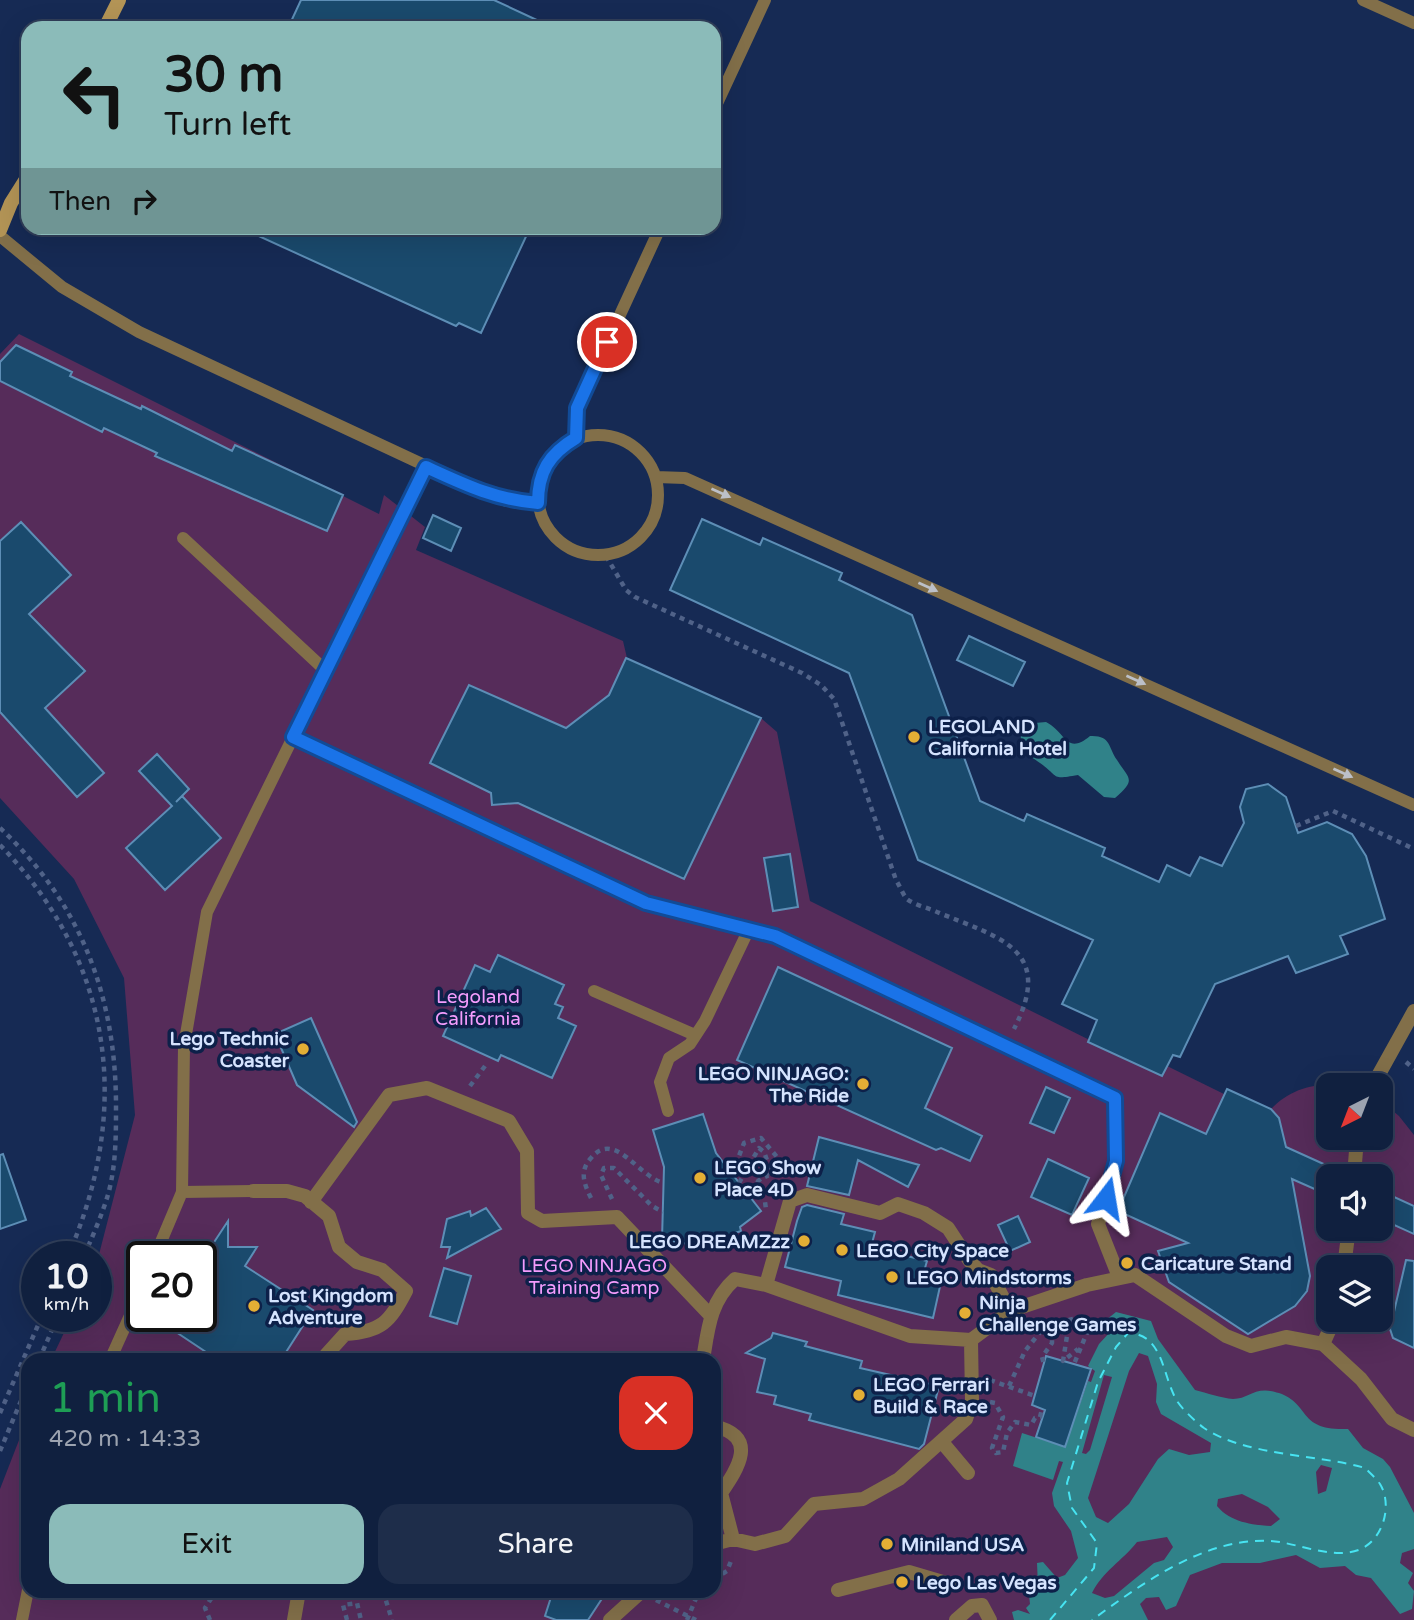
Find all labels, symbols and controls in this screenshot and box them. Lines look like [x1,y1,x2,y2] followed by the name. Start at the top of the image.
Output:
[164,46,283,105] text: 30 m
[49,49,140,140] icon: left
[164,106,291,144] text: Turn left
[125,182,163,220] icon: right
[49,186,111,217] text: Then
[577,312,637,372] pin
[588,323,626,361] icon: arrive
[710,488,731,499] one-way arrow
[918,581,938,593] one-way arrow
[1125,675,1146,686] one-way arrow
[928,716,1067,760] place label: LEGOLAND California Hotel
[906,729,922,745] marker: LEGOLAND California Hotel
[1333,767,1353,779] one-way arrow
[435,986,521,1030] park label: Legoland California
[170,1028,290,1072] place label: Lego Technic Coaster
[295,1041,311,1057] marker: Lego Technic Coaster
[698,1063,849,1107] place label: LEGO NINJAGO: The Ride
[1316,1073,1393,1150] north arrow
[1316,1073,1393,1332] map controls
[855,1076,871,1092] marker: LEGO NINJAGO: The Ride
[714,1157,821,1201] place label: LEGO Show Place 4D
[1069,1161,1143,1235] position arrow
[1316,1164,1393,1241] button: sound
[692,1170,708,1186] marker: LEGO Show Place 4D
[629,1231,791,1253] place label: LEGO DREAMZzz
[796,1233,812,1249] marker: LEGO DREAMZzz
[856,1240,1009,1263] place label: LEGO City Space
[126,1241,217,1332] speed limit sign: 20
[834,1242,850,1258] marker: LEGO City Space
[1141,1253,1292,1275] place label: Caricature Stand
[521,1255,667,1299] park label: LEGO NINJAGO Training Camp
[1119,1255,1135,1271] marker: Caricature Stand
[1316,1255,1393,1332] button: layers
[45,1256,88,1298] text: 10
[906,1267,1072,1289] place label: LEGO Mindstorms
[884,1269,900,1285] marker: LEGO Mindstorms
[268,1285,394,1329] place label: Lost Kingdom Adventure
[979,1292,1136,1337] place label: Ninja Challenge Games
[44,1293,89,1315] text: km/h
[246,1298,262,1314] marker: Lost Kingdom Adventure
[957,1305,973,1321] marker: Ninja Challenge Games
[49,1373,161,1424] text: 1 min
[873,1374,989,1418] place label: LEGO Ferrari Build & Race
[619,1376,693,1450] button: close
[851,1387,867,1403] marker: LEGO Ferrari Build & Race
[49,1425,201,1453] text: 420 m · 14:33
[49,1504,364,1584] button: Exit
[378,1504,693,1584] button: Share
[901,1534,1024,1556] place label: Miniland USA
[879,1536,895,1552] marker: Miniland USA
[916,1572,1057,1595] place label: Lego Las Vegas
[894,1574,910,1590] marker: Lego Las Vegas

